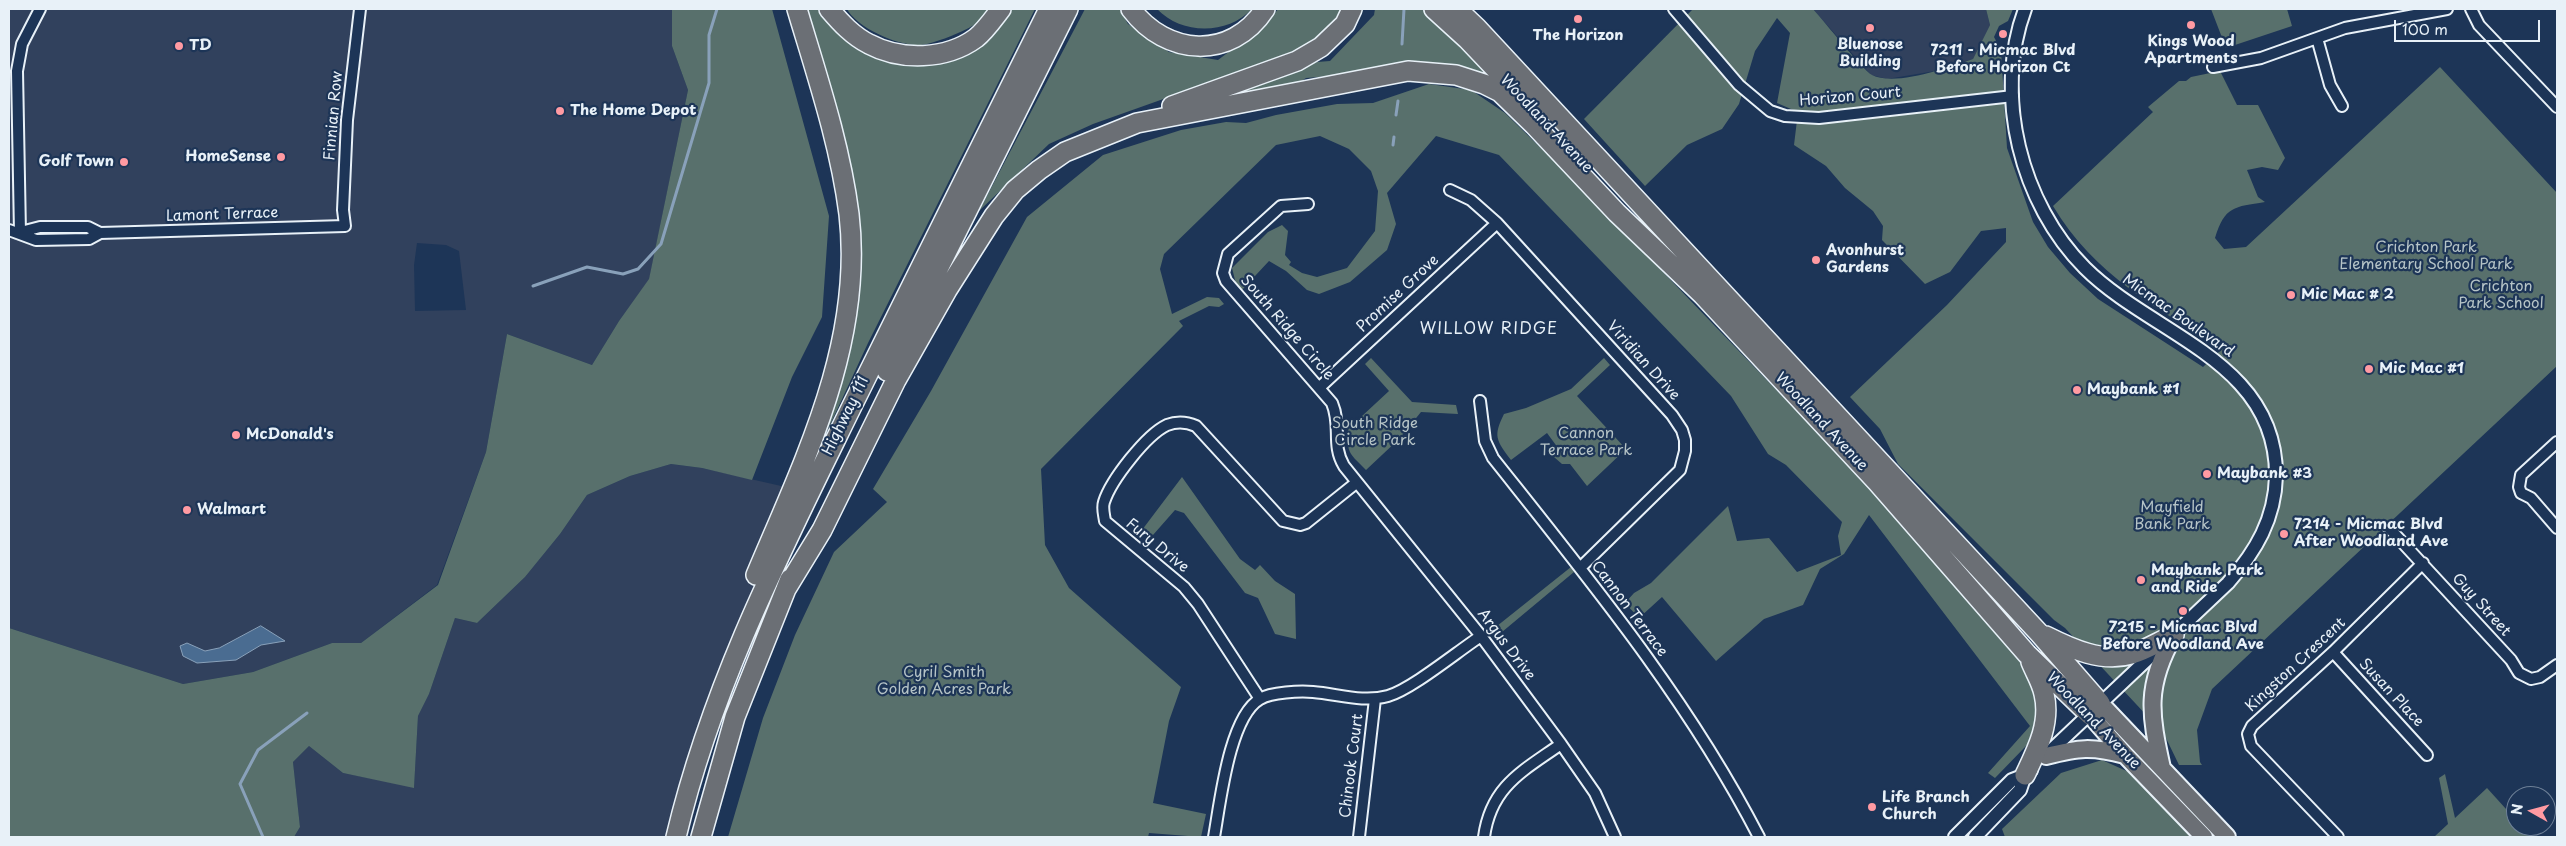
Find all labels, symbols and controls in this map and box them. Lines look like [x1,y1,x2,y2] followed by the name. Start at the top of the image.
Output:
[2396,10,2542,42] scale bar
[1572,13,1584,25] marker: The Horizon
[2402,17,2448,40] text: 100 m
[2185,19,2197,31] marker: Kings Wood Apartments
[1864,22,1876,34] marker: Bluenose Building
[1533,27,1623,45] place label: The Horizon
[1997,28,2009,40] marker: 7211 - Micmac Blvd Before Horizon Ct
[2144,33,2238,68] place label: Kings Wood Apartments
[1837,36,1903,71] place label: Bluenose Building
[189,37,212,55] place label: TD
[173,40,185,52] marker: TD
[1931,42,2075,77] place label: 7211 - Micmac Blvd Before Horizon Ct
[321,71,347,161] street label: Finnian Row
[1496,71,1596,177] street label: Woodland Avenue
[1799,84,1901,110] street label: Horizon Court
[570,102,696,120] place label: The Home Depot
[554,105,566,117] marker: The Home Depot
[185,148,271,166] place label: HomeSense
[275,151,287,163] marker: HomeSense
[39,153,114,171] place label: Golf Town
[118,156,130,168] marker: Golf Town
[165,204,279,226] street label: Lamont Terrace
[2339,239,2513,274] park label: Crichton Park Elementary School Park
[1826,242,1904,277] place label: Avonhurst Gardens
[1353,251,1443,337] street label: Promise Grove
[1810,254,1822,266] marker: Avonhurst Gardens
[2119,271,2237,361] street label: Micmac Boulevard
[1236,272,1338,384] street label: South Ridge Circle
[2458,278,2544,313] park label: Crichton Park School
[2301,286,2394,304] place label: Mic Mac # 2
[2285,289,2297,301] marker: Mic Mac # 2
[1603,318,1683,404] street label: Viridian Drive
[1419,320,1559,340] district label: WILLOW RIDGE
[2379,360,2464,378] place label: Mic Mac #1
[2363,363,2375,375] marker: Mic Mac #1
[1771,369,1871,475] street label: Woodland Avenue
[819,374,873,458] street label: Highway 111
[2087,381,2179,399] place label: Maybank #1
[2071,384,2083,396] marker: Maybank #1
[1332,415,1418,450] park label: South Ridge Circle Park
[1540,425,1632,460] park label: Cannon Terrace Park
[246,426,334,444] place label: McDonald's
[230,429,242,441] marker: McDonald's
[2217,465,2312,483] place label: Maybank #3
[2201,468,2213,480] marker: Maybank #3
[2134,499,2210,534] park label: Mayfield Bank Park
[197,501,266,519] place label: Walmart
[181,504,193,516] marker: Walmart
[1122,515,1192,577] street label: Fury Drive
[2294,516,2448,551] place label: 7214 - Micmac Blvd After Woodland Ave
[2278,528,2290,540] marker: 7214 - Micmac Blvd After Woodland Ave
[1587,558,1671,660] street label: Cannon Terrace
[2151,562,2264,597] place label: Maybank Park and Ride
[2448,570,2514,640] street label: Guy Street
[2135,574,2147,586] marker: Maybank Park and Ride
[2177,605,2189,617] marker: 7215 - Micmac Blvd Before Woodland Ave
[1473,606,1539,684] street label: Argus Drive
[2242,614,2350,716] street label: Kingston Crescent
[2102,619,2264,654] place label: 7215 - Micmac Blvd Before Woodland Ave
[2355,655,2427,731] street label: Susan Place
[877,664,1011,699] park label: Cyril Smith Golden Acres Park
[2042,669,2144,773] street label: Woodland Avenue
[1337,713,1367,819] street label: Chinook Court
[2506,786,2556,836] north arrow
[1882,789,1970,824] place label: Life Branch Church
[1866,801,1878,813] marker: Life Branch Church
[2506,802,2528,816] text: N

